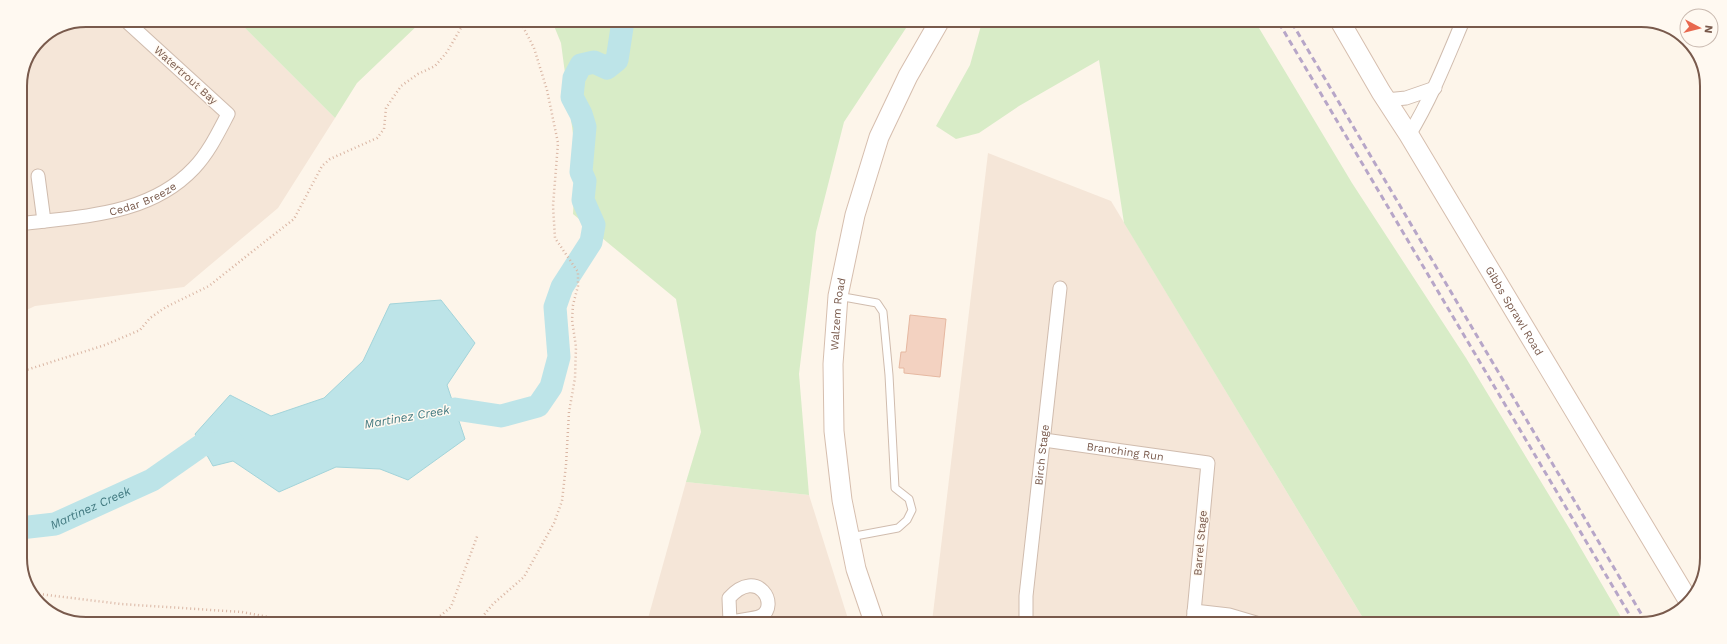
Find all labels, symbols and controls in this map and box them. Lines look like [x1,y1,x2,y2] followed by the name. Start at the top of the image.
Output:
[1679,8,1719,48] north arrow
[1701,24,1715,34] text: N
[151,44,220,107] street label: Watertrout Bay
[108,180,179,219] street label: Cedar Breeze
[1482,264,1546,358] street label: Gibbs Sprawl Road
[828,277,849,351] street label: Walzem Road
[363,403,451,431] water label: Martinez Creek
[1032,424,1052,486] street label: Birch Stage
[1086,440,1165,464] street label: Branching Run
[48,484,133,532] water label: Martinez Creek
[1191,510,1210,576] street label: Barrel Stage

